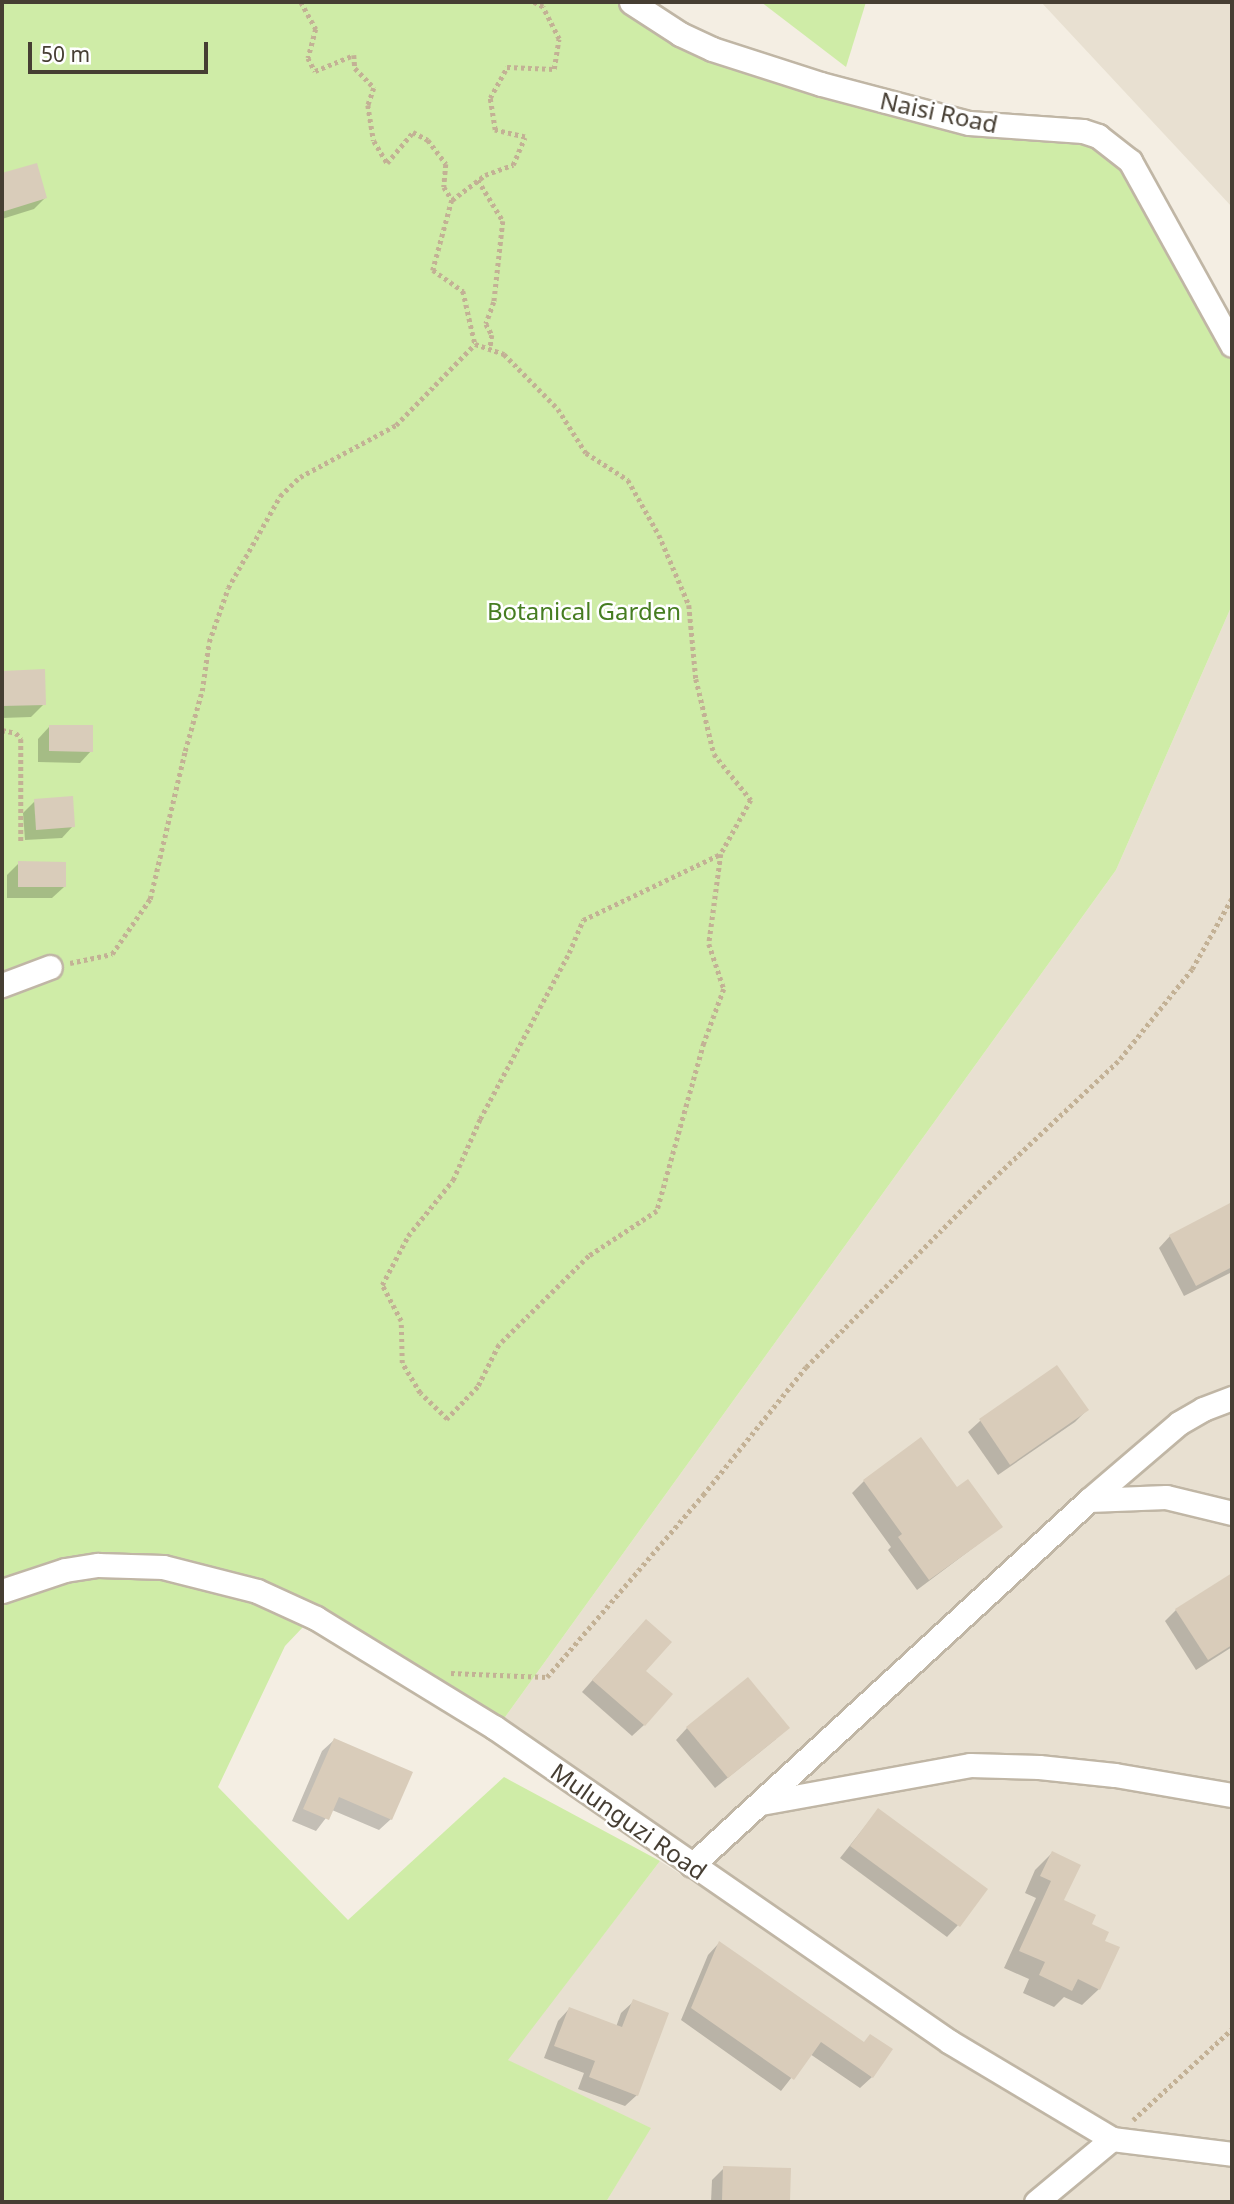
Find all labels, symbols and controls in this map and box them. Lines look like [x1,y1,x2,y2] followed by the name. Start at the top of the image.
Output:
[32,28,212,72] scale bar
[41,40,90,68] text: 50 m
[878,85,1000,139] street label: Naisi Road
[487,597,681,625] park label: Botanical Garden
[546,1757,712,1885] street label: Mulunguzi Road

